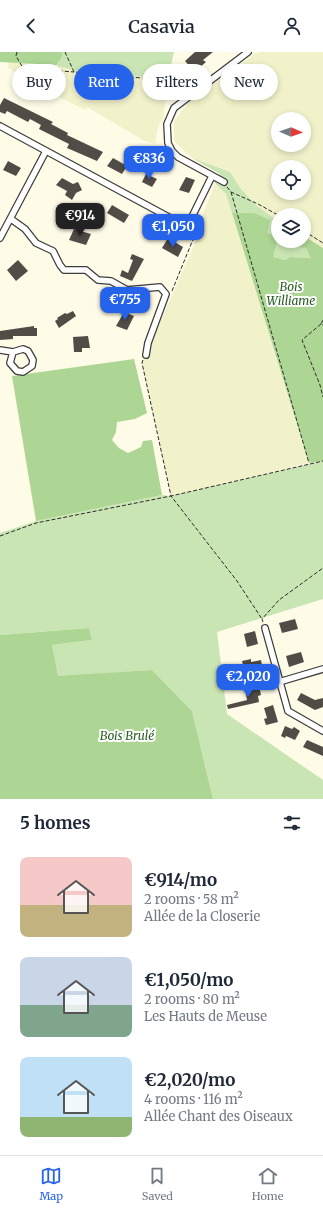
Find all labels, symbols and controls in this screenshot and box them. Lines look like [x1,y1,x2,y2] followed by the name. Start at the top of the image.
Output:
[20,15,42,37] icon: back
[128,15,195,38] text: Casavia
[281,15,303,37] icon: person
[12,64,66,100] chip: Buy
[74,64,134,100] chip: Rent
[142,64,212,100] chip: Filters
[220,64,278,100] chip: New
[271,112,311,152] north arrow
[271,112,311,248] map controls
[125,146,173,180] pin: €836
[133,150,165,167] text: €836
[271,160,311,200] button: locate
[56,203,104,237] pin: €914
[65,207,95,224] text: €914
[271,208,311,248] button: layers
[140,214,206,248] pin: €1,050
[151,218,195,235] text: €1,050
[267,279,315,308] park label: Bois Williame
[101,287,149,321] pin: €755
[109,291,141,308] text: €755
[215,664,281,698] pin: €2,020
[225,668,271,685] text: €2,020
[100,728,155,743] park label: Bois Brulé
[20,812,91,834] text: 5 homes
[281,812,303,834] icon: filters
[144,869,217,891] text: €914/mo
[52,873,100,921] icon: home
[144,891,239,908] text: 2 rooms · 58 m²
[144,908,260,925] text: Allée de la Closerie
[144,969,233,991] text: €1,050/mo
[52,973,100,1021] icon: home
[144,991,240,1008] text: 2 rooms · 80 m²
[144,1008,267,1025] text: Les Hauts de Meuse
[144,1069,235,1091] text: €2,020/mo
[52,1073,100,1121] icon: home
[144,1091,243,1108] text: 4 rooms · 116 m²
[144,1108,293,1125] text: Allée Chant des Oiseaux
[39,1165,63,1203] tab: Map
[142,1165,173,1203] tab: Saved
[252,1165,284,1203] tab: Home

